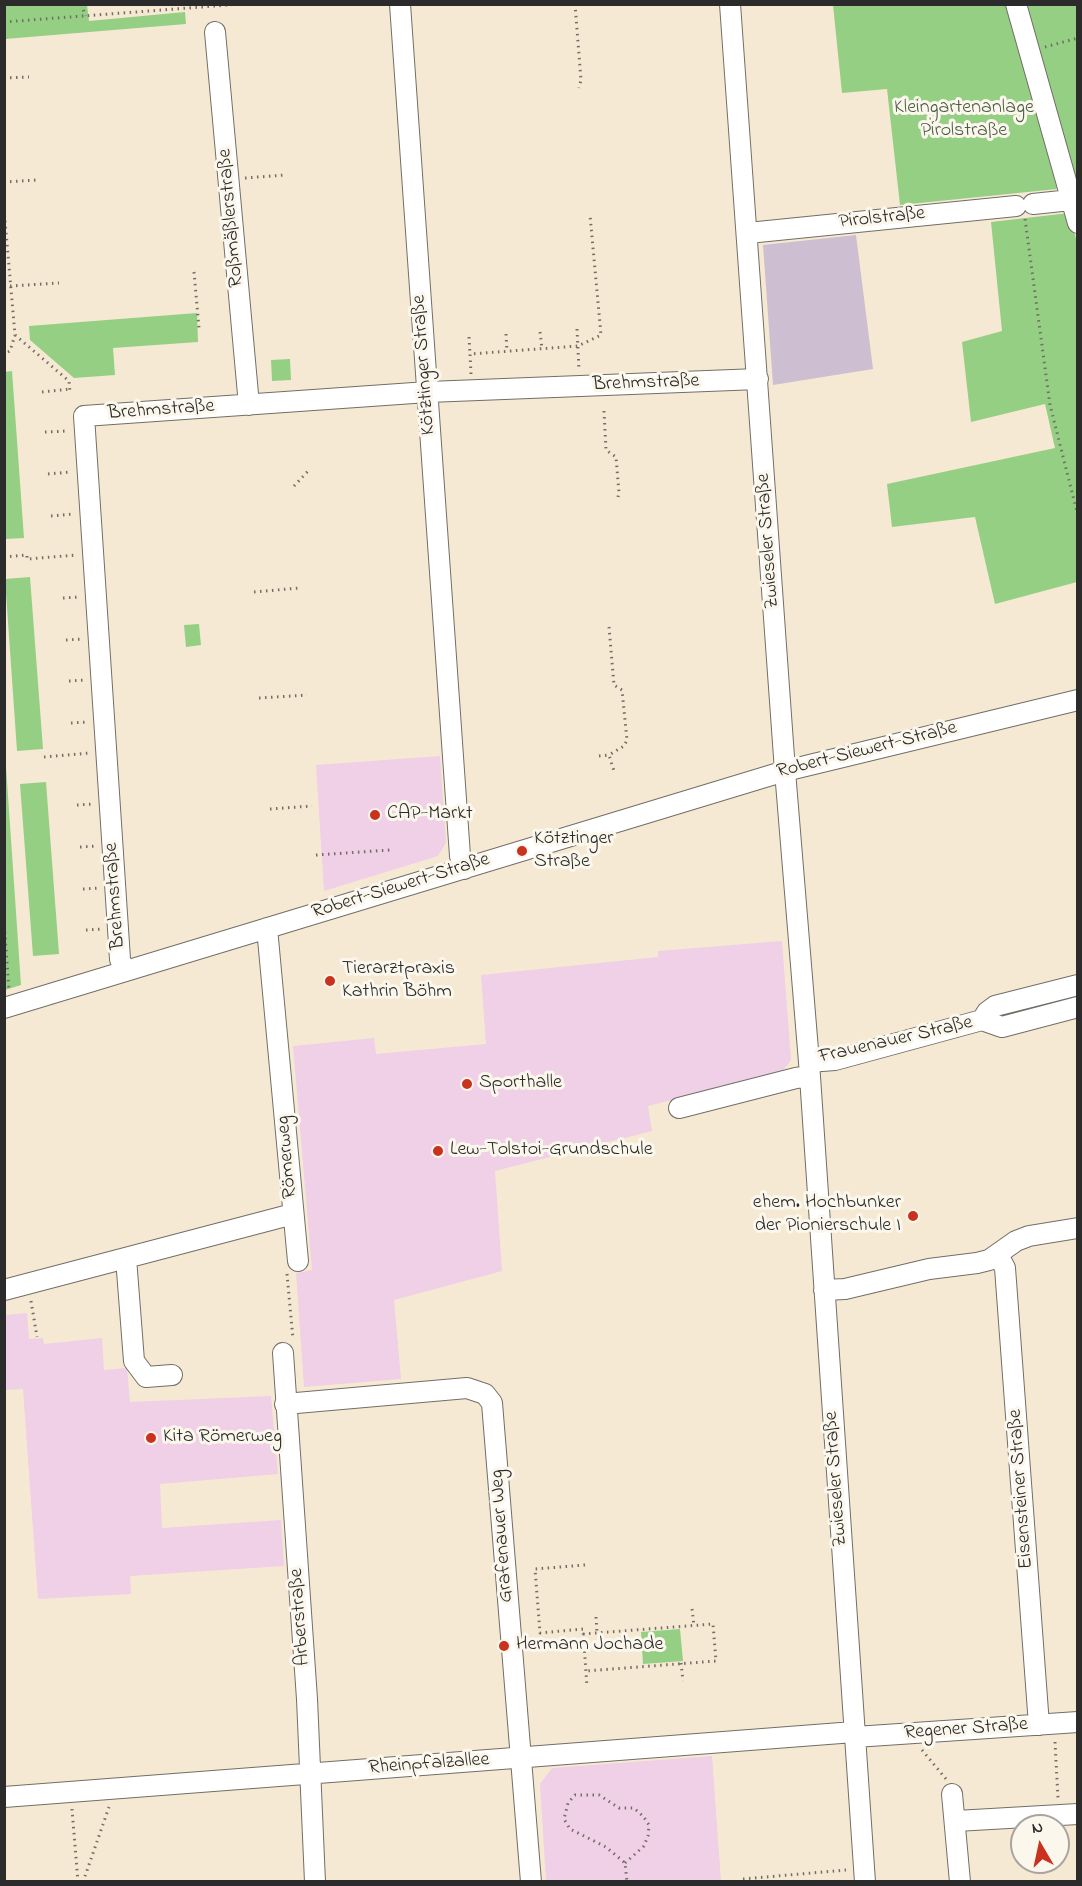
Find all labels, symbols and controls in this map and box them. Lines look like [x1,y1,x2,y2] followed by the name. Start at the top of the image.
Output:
[894,97,1034,144] park label: Kleingartenanlage Pirolstraße
[214,148,250,288] street label: Roßmäßlerstraße
[838,203,926,235] street label: Pirolstraße
[408,294,442,436] street label: Kötztinger Straße
[592,370,700,398] street label: Brehmstraße
[107,395,215,427] street label: Brehmstraße
[752,472,786,610] street label: Zwieseler Straße
[774,717,960,785] street label: Robert-Siewert-Straße
[387,803,473,827] place label: CAP-Markt
[368,808,382,822] marker: CAP-Markt
[534,828,614,875] place label: Kötztinger Straße
[100,842,132,950] street label: Brehmstraße
[515,844,529,858] marker: Kötztinger Straße
[309,849,493,925] street label: Robert-Siewert-Straße
[342,958,455,1005] place label: Tierarztpraxis Kathrin Böhm
[323,974,337,988] marker: Tierarztpraxis Kathrin Böhm
[817,1012,975,1070] street label: Frauenauer Straße
[479,1072,562,1096] place label: Sporthalle
[460,1077,474,1091] marker: Sporthalle
[272,1115,304,1199] street label: Römerweg
[450,1139,653,1163] place label: Lew-Tolstoi-Grundschule
[431,1144,445,1158] marker: Lew-Tolstoi-Grundschule
[753,1192,901,1239] place label: ehem. Hochbunker der Pionierschule I
[906,1209,920,1223] marker: ehem. Hochbunker der Pionierschule I
[1004,1408,1040,1570] street label: Eisensteiner Straße
[820,1410,854,1548] street label: Zwieseler Straße
[163,1426,282,1450] place label: Kita Römerweg
[144,1431,158,1445] marker: Kita Römerweg
[486,1469,520,1603] street label: Grafenauer Weg
[286,1568,316,1666] street label: Arberstraße
[516,1634,663,1658] place label: Hermann Jochade
[497,1639,511,1653] marker: Hermann Jochade
[903,1714,1029,1746] street label: Regener Straße
[368,1749,490,1781] street label: Rheinpfalzallee
[1010,1814,1070,1874] north arrow
[1030,1815,1045,1841] text: N

